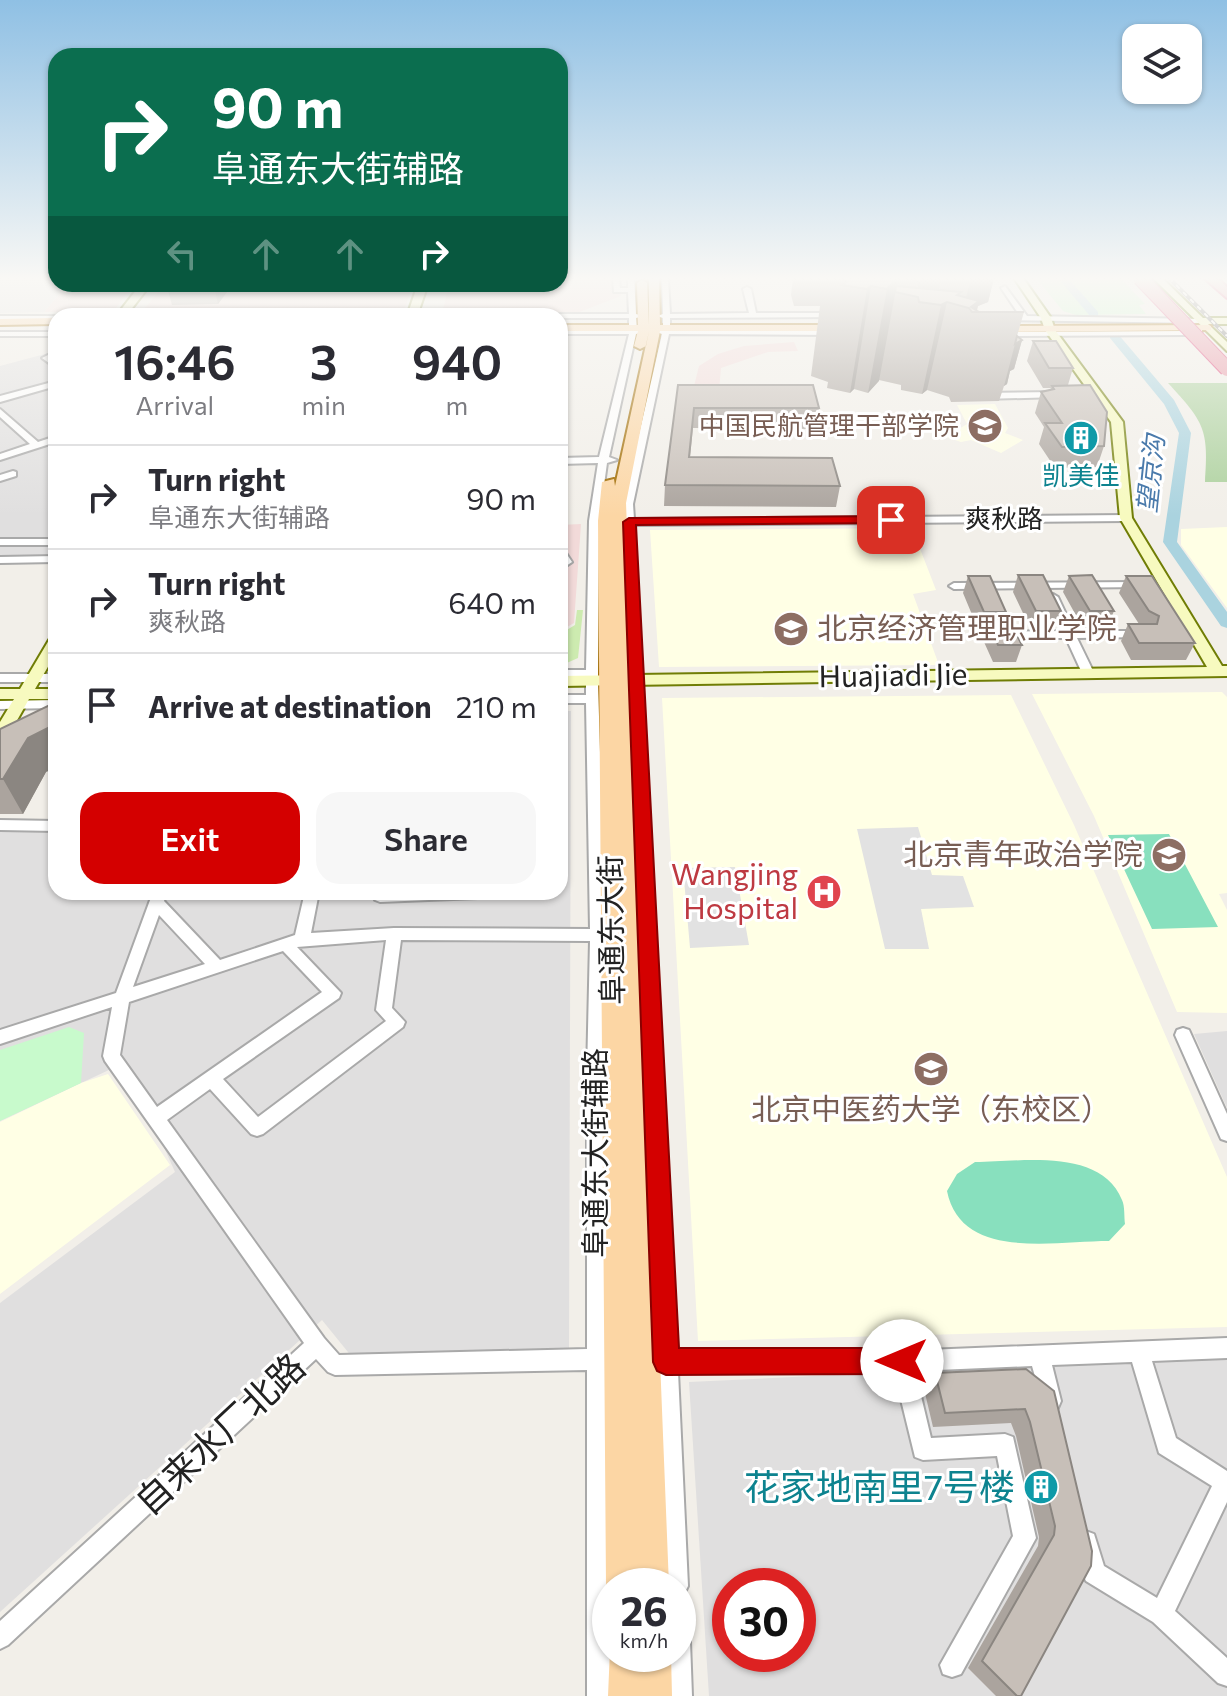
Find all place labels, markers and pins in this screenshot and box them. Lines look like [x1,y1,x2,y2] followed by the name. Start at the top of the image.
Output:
[966,407,1004,445] school or university icon: 中国民航管理干部学院
[699,409,959,440] place label: 中国民航管理干部学院
[1062,419,1100,457] building icon: 凯美佳
[1042,459,1120,490] place label: 凯美佳
[857,486,925,554] pin
[817,608,1117,645] place label: 北京经济管理职业学院
[772,610,810,648] school or university icon: 北京经济管理职业学院
[903,834,1143,871] place label: 北京青年政治学院
[1150,836,1188,874] school or university icon: 北京青年政治学院
[671,854,798,925] place label: Wangjing Hospital
[805,873,843,911] hospital icon: Wangjing Hospital
[912,1050,950,1088] school or university icon: 北京中医药大学（东校区）
[751,1089,1111,1126] place label: 北京中医药大学（东校区）
[744,1463,1015,1507] place label: 花家地南里7号楼
[1022,1468,1060,1506] building icon: 花家地南里7号楼

